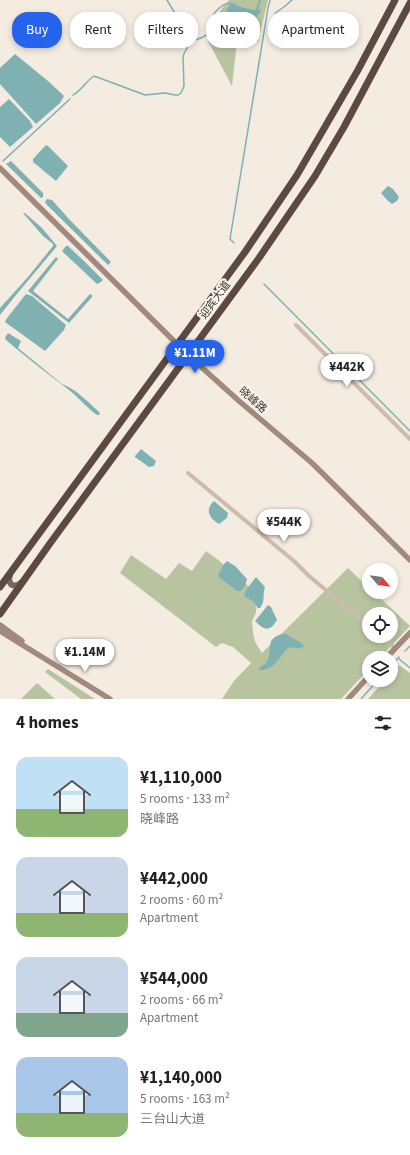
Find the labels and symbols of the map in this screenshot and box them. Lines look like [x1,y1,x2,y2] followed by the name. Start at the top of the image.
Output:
[196,278,234,322] street label: 迎宾大道
[162,340,228,374] pin: ¥1.11M
[319,354,375,388] pin: ¥442K
[236,384,270,416] street label: 晓峰路
[256,509,312,543] pin: ¥544K
[362,563,398,599] north arrow
[52,639,118,673] pin: ¥1.14M

